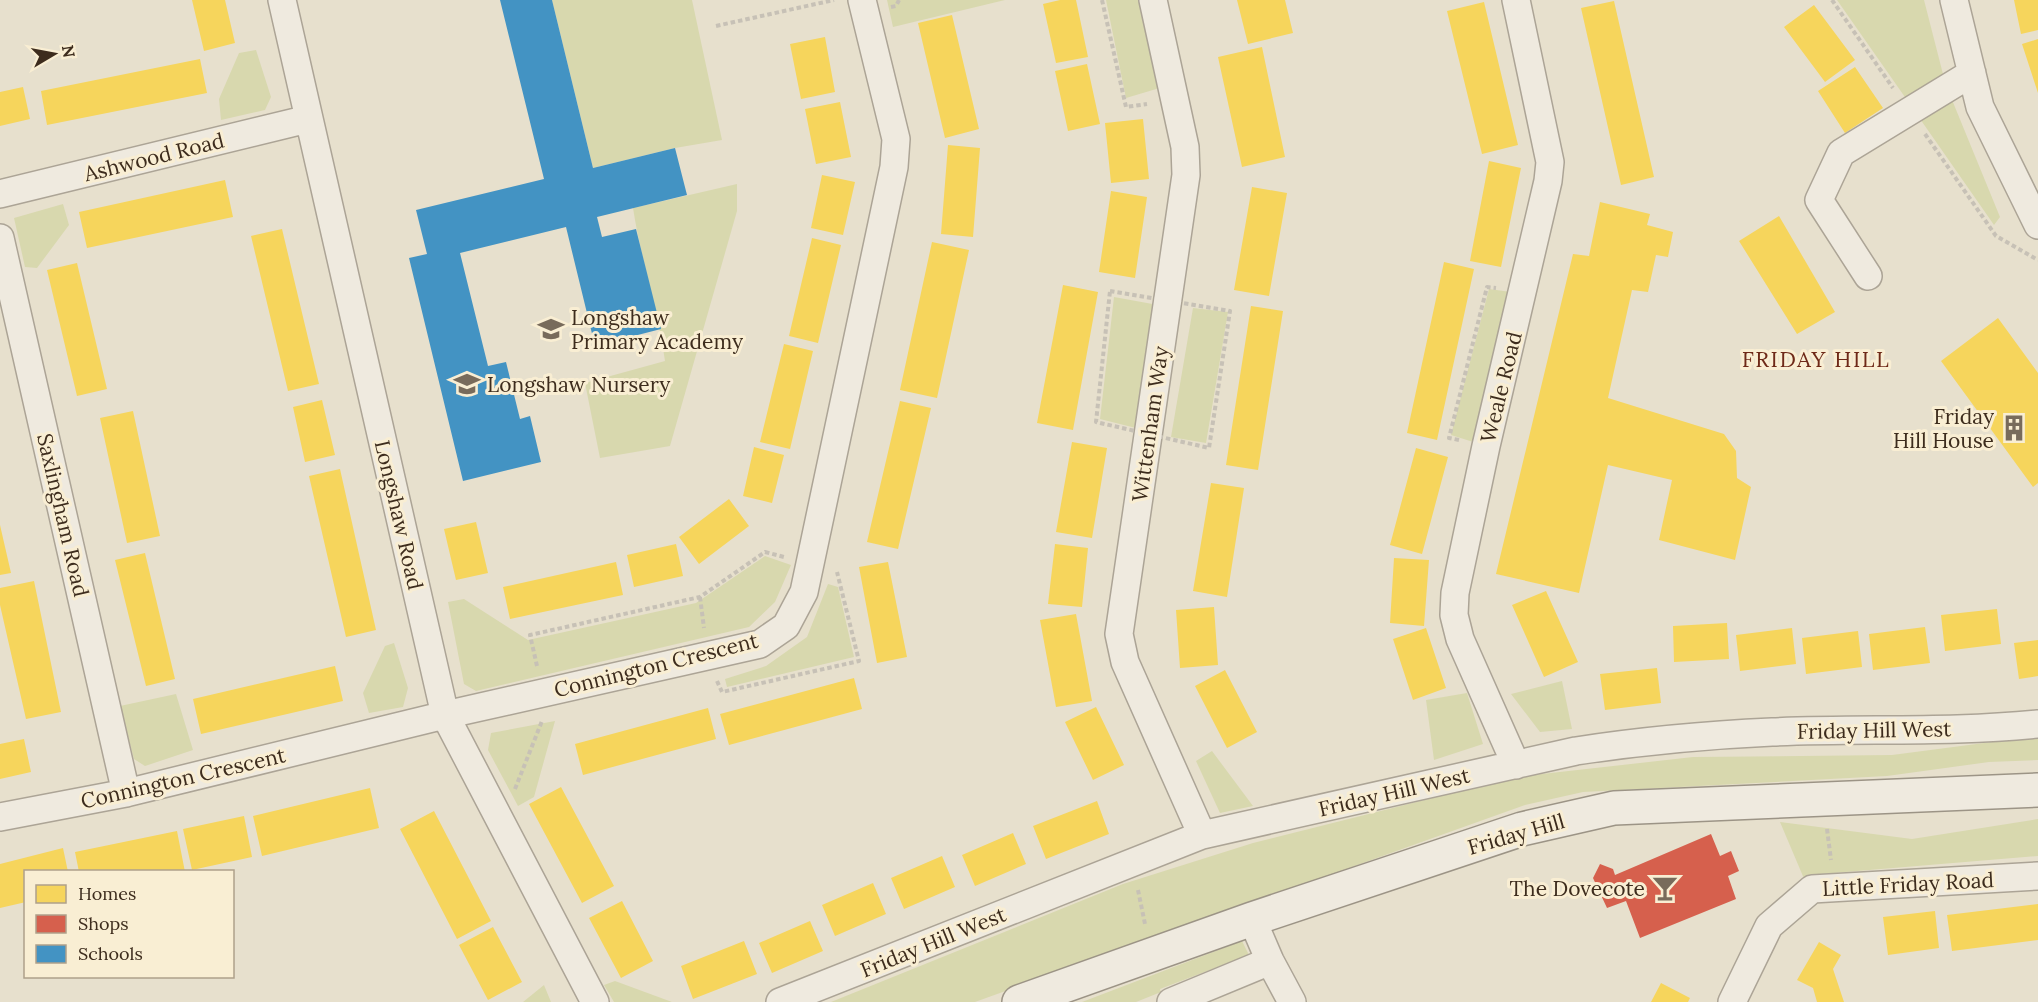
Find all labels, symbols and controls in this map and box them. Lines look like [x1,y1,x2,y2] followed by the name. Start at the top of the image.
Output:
[24,24,84,84] north arrow
[58,44,80,59] text: N
[80,127,227,188] street label: Ashwood Road
[571,304,743,355] place label: Longshaw Primary Academy
[536,314,566,344] school or university icon: Longshaw Primary Academy
[1474,329,1528,445] street label: Weale Road
[1126,344,1174,504] street label: Wittenham Way
[1742,345,1890,373] district label: FRIDAY HILL
[452,369,482,399] school or university icon: Longshaw Nursery
[487,371,670,398] place label: Longshaw Nursery
[1893,403,1994,454] place label: Friday Hill House
[1999,413,2029,443] building icon: Friday Hill House
[31,431,95,599] street label: Saxlingham Road
[369,438,429,592] street label: Longshaw Road
[551,626,762,703] street label: Connington Crescent
[1797,715,1952,745] street label: Friday Hill West
[78,741,289,815] street label: Connington Crescent
[1316,761,1473,823] street label: Friday Hill West
[1464,807,1568,861] street label: Friday Hill
[1821,866,1995,902] street label: Little Friday Road
[24,870,234,978] legend
[1650,873,1680,903] bar icon: The Dovecote
[1510,875,1645,902] place label: The Dovecote
[78,882,136,905] text: Homes
[856,900,1010,983] street label: Friday Hill West
[78,912,129,935] text: Shops
[78,942,143,965] text: Schools

